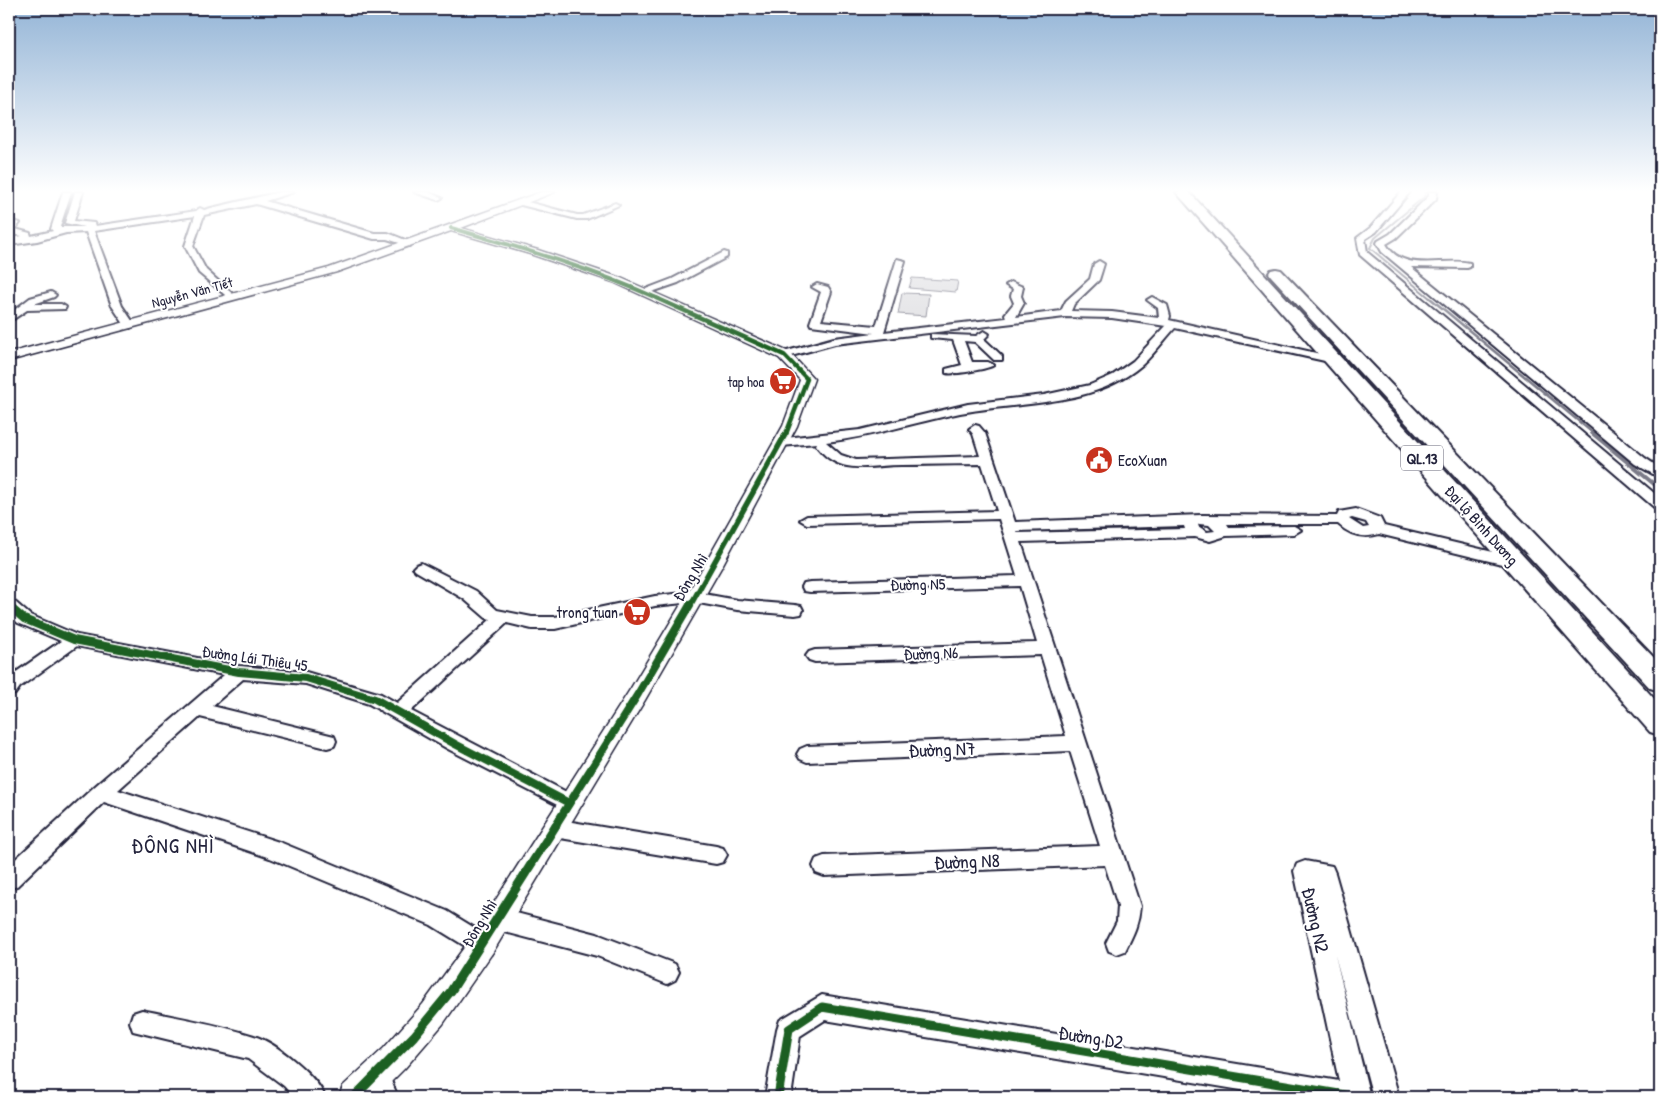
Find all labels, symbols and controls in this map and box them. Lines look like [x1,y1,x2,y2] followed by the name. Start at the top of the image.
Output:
[149,272,235,313] street label: Nguyễn Văn Tiết
[768,366,798,396] supermarket icon: tap hoa
[727,372,765,392] place label: tap hoa
[1084,445,1114,475] public building icon: EcoXuan
[1401,446,1443,470] road number: QL.13
[1118,449,1167,471] place label: EcoXuan
[1440,480,1524,570] street label: Đại lộ Bình Dương
[667,549,713,605] street label: Đông Nhì
[890,573,946,595] street label: Đường N5
[622,597,652,627] supermarket icon: trong tuan
[556,601,618,623] place label: trong tuan
[201,640,309,676] street label: Đường Lái Thiêu 45
[903,641,959,665] street label: Đường N6
[908,735,976,763] street label: Đường N7
[131,831,215,860] district label: ĐÔNG NHÌ
[934,847,1000,875] street label: Đường N8
[1296,885,1336,955] street label: Đường N2
[456,895,502,951] street label: Đông Nhì
[1057,1019,1125,1055] street label: Đường D2

